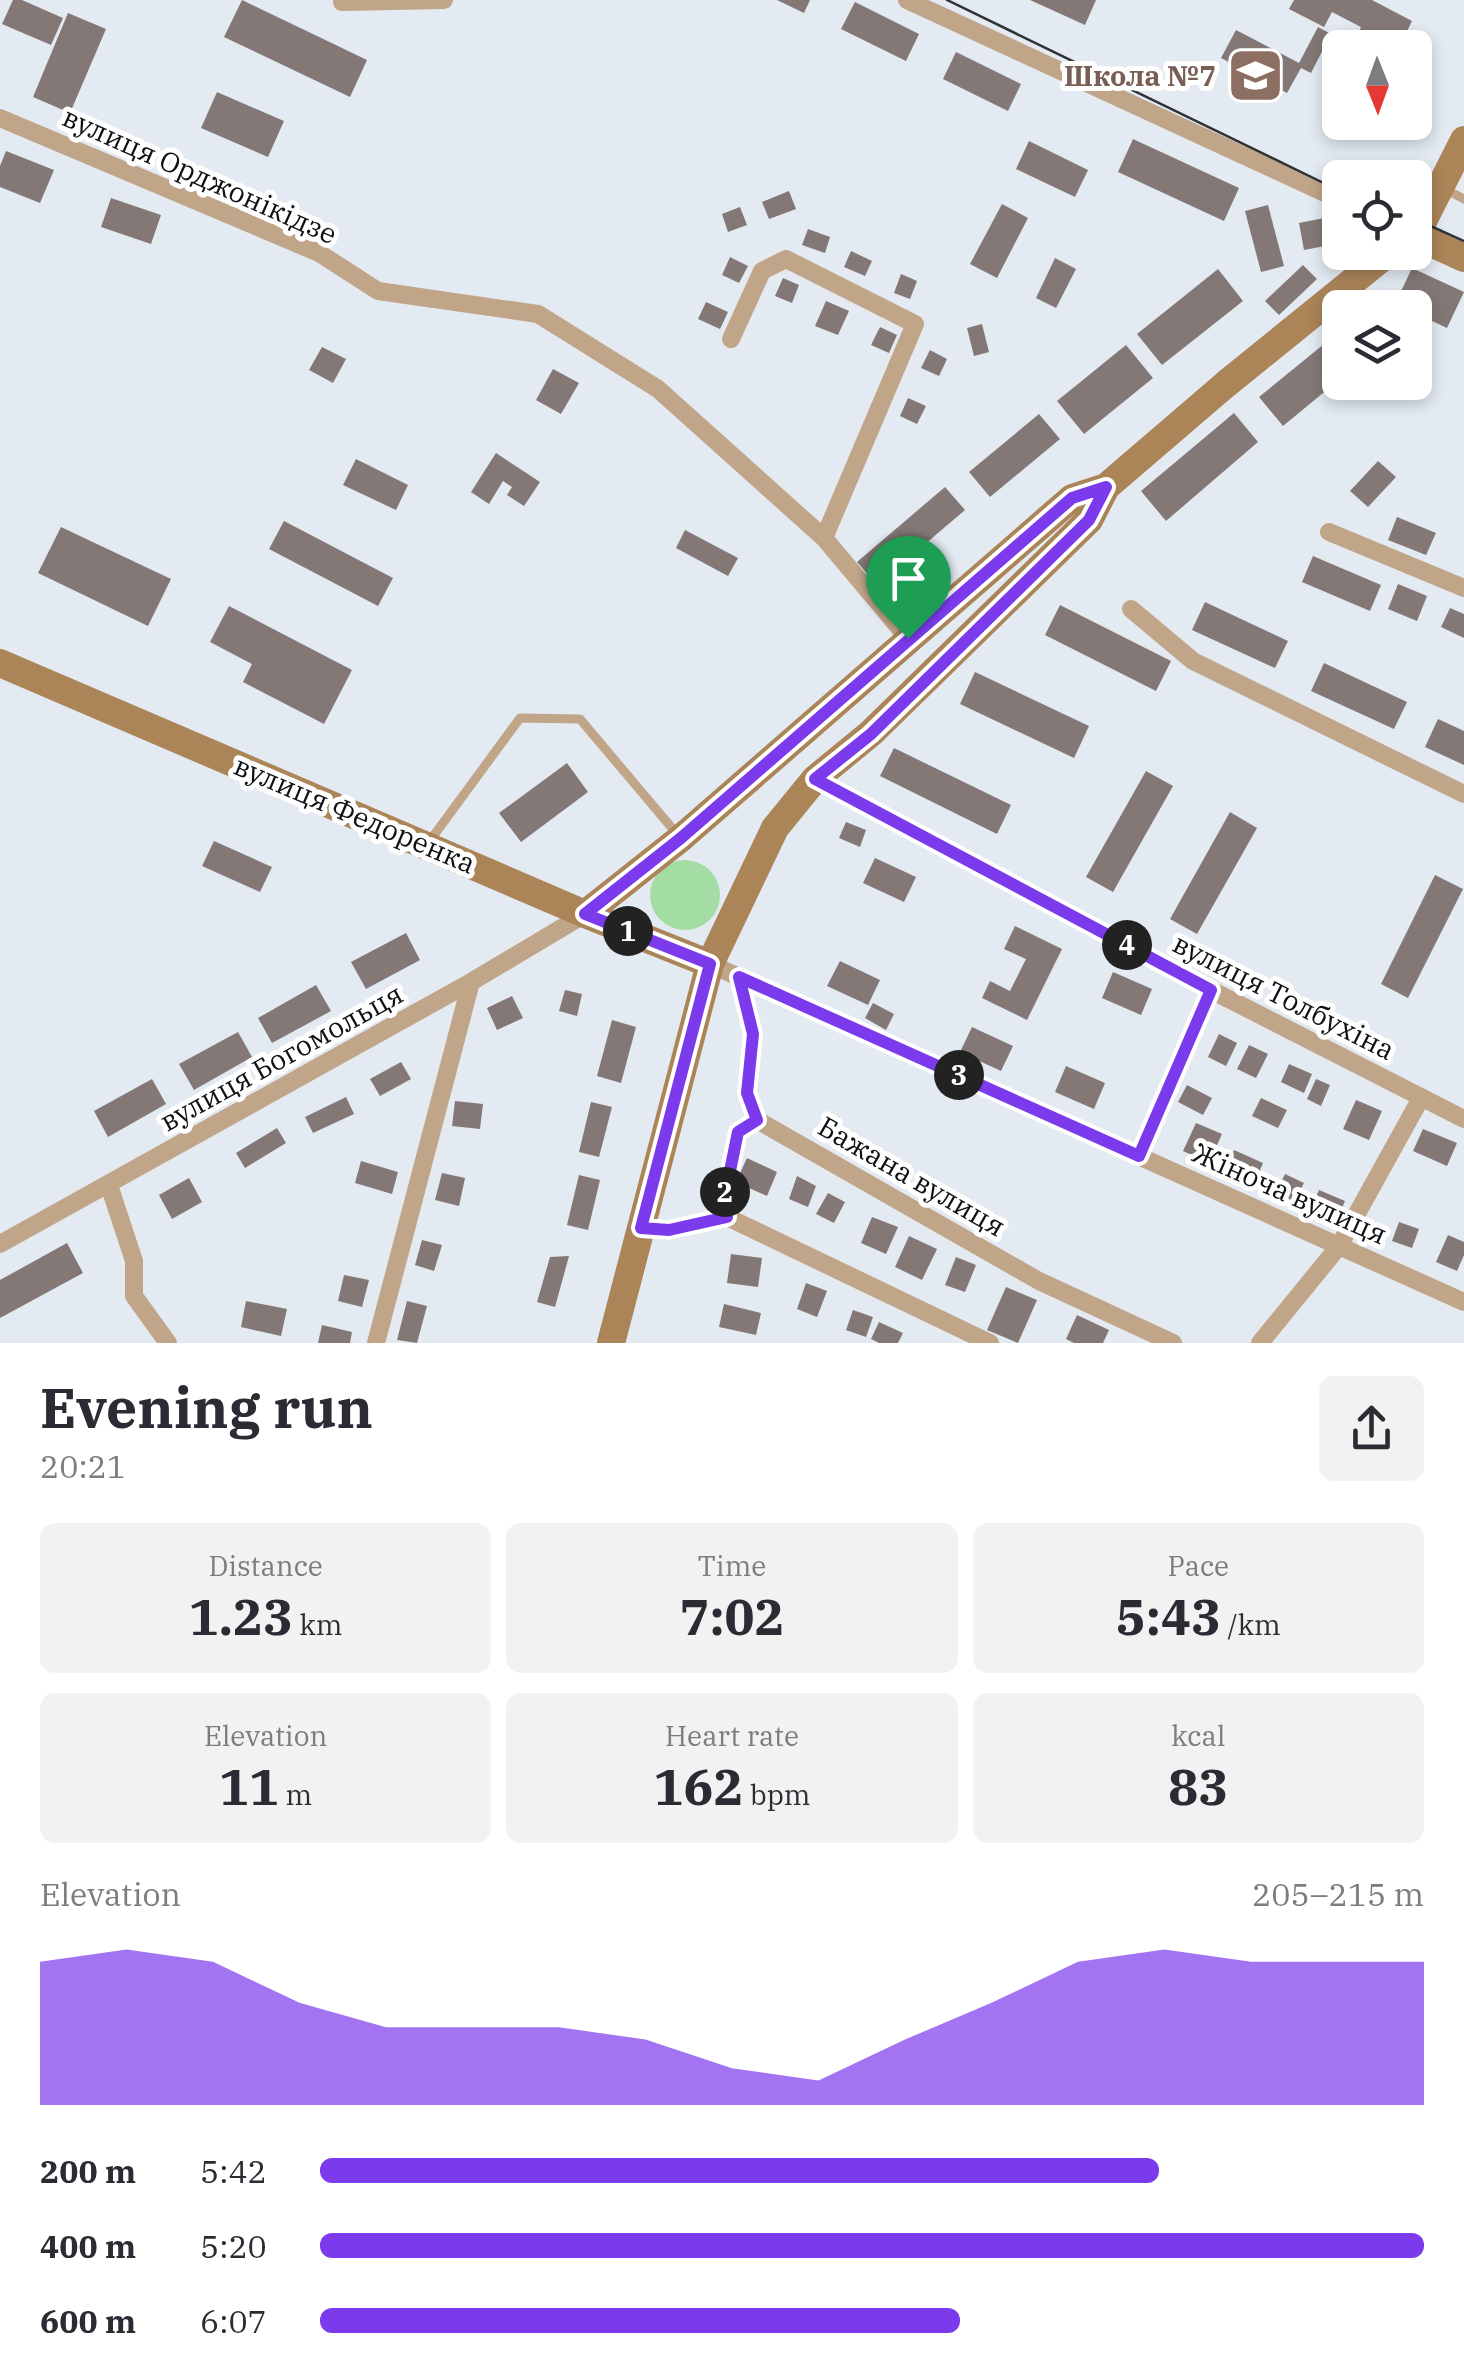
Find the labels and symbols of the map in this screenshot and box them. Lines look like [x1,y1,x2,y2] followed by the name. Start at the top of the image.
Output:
[1322,30,1432,140] north arrow
[1225,45,1285,105] school or university icon: Школа №7
[1064,57,1216,94] place label: Школа №7
[57,98,343,252] street label: вулиця Орджонікідзе
[866,536,951,639] pin
[229,746,481,882] street label: вулиця Федоренка
[603,906,653,956] pin: 1
[1102,920,1152,970] pin: 4
[1167,924,1401,1068] street label: вулиця Толбухіна
[153,975,409,1139] street label: вулиця Богомольця
[934,1050,984,1100] pin: 3
[812,1107,1012,1245] street label: Бажана вулиця
[1187,1134,1393,1252] street label: Жіноча вулиця
[700,1167,750,1217] pin: 2

